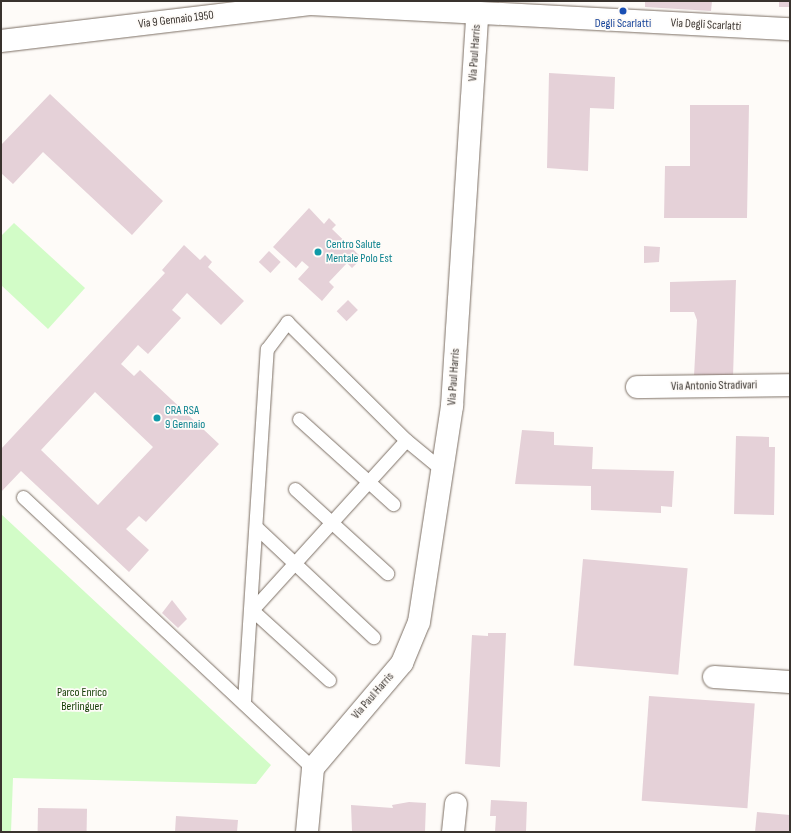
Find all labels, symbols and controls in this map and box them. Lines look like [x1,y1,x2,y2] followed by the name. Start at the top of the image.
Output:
[618,6,628,16] marker: Degli Scarlatti
[137,8,215,32] street label: Via 9 Gennaio 1950
[670,16,742,34] street label: Via Degli Scarlatti
[595,17,651,31] place label: Degli Scarlatti
[466,24,484,82] street label: Via Paul Harris
[326,238,392,266] place label: Centro Salute Mentale Polo Est
[313,247,323,257] marker: Centro Salute Mentale Polo Est
[445,348,463,406] street label: Via Paul Harris
[671,378,757,394] street label: Via Antonio Stradivari
[165,404,205,432] place label: CRA RSA 9 Gennaio
[152,413,162,423] marker: CRA RSA 9 Gennaio
[349,670,397,722] street label: Via Paul Harris
[57,686,107,714] park label: Parco Enrico Berlinguer

